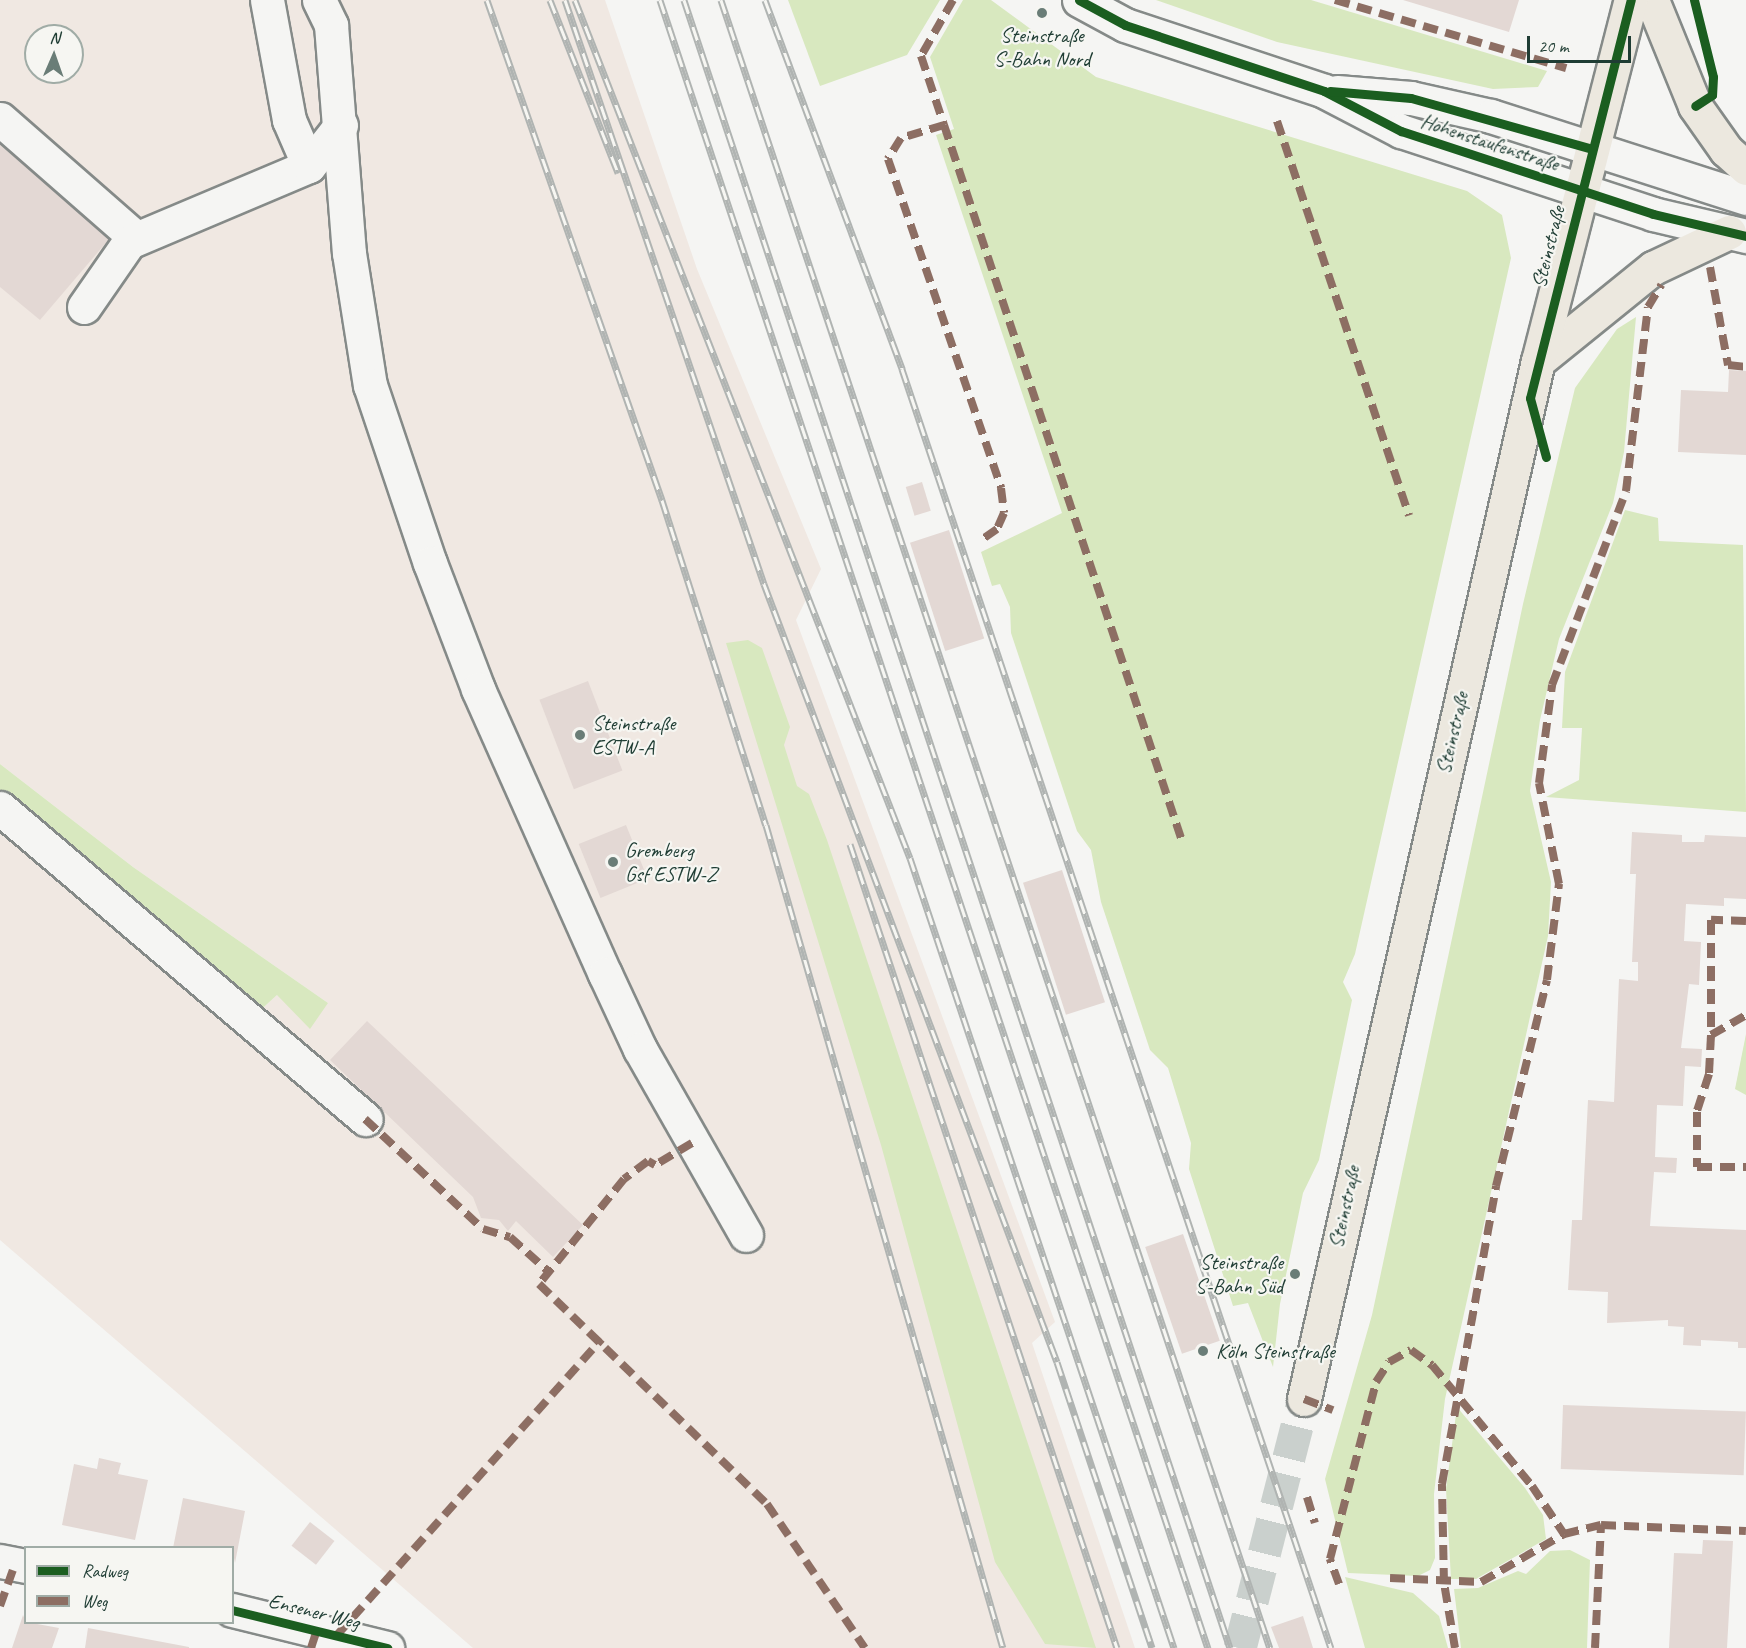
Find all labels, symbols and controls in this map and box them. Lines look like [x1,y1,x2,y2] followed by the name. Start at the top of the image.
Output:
[1035,6,1049,20] marker: Steinstraße S-Bahn Nord
[993,22,1091,72] place label: Steinstraße S-Bahn Nord
[24,24,84,84] north arrow
[1530,24,1634,62] scale bar
[49,28,60,48] text: N
[1538,35,1569,57] text: 20 m
[1418,108,1562,176] street label: Hohenstaufenstraße
[1526,204,1570,290] street label: Steinstraße
[1430,690,1474,776] street label: Steinstraße
[592,710,675,760] place label: Steinstraße ESTW-A
[573,728,587,742] marker: Steinstraße ESTW-A
[625,837,716,887] place label: Gremberg Gsf ESTW-Z
[606,855,620,869] marker: Gremberg Gsf ESTW-Z
[1323,1164,1365,1250] street label: Steinstraße
[1195,1249,1283,1299] place label: Steinstraße S-Bahn Süd
[1288,1267,1302,1281] marker: Steinstraße S-Bahn Süd
[1216,1338,1335,1364] place label: Köln Steinstraße
[1194,1342,1212,1360] marker: Köln Steinstraße
[24,1546,234,1624] legend
[82,1560,128,1582] text: Radweg
[266,1588,362,1634] street label: Ensener Weg
[82,1590,107,1612] text: Weg

